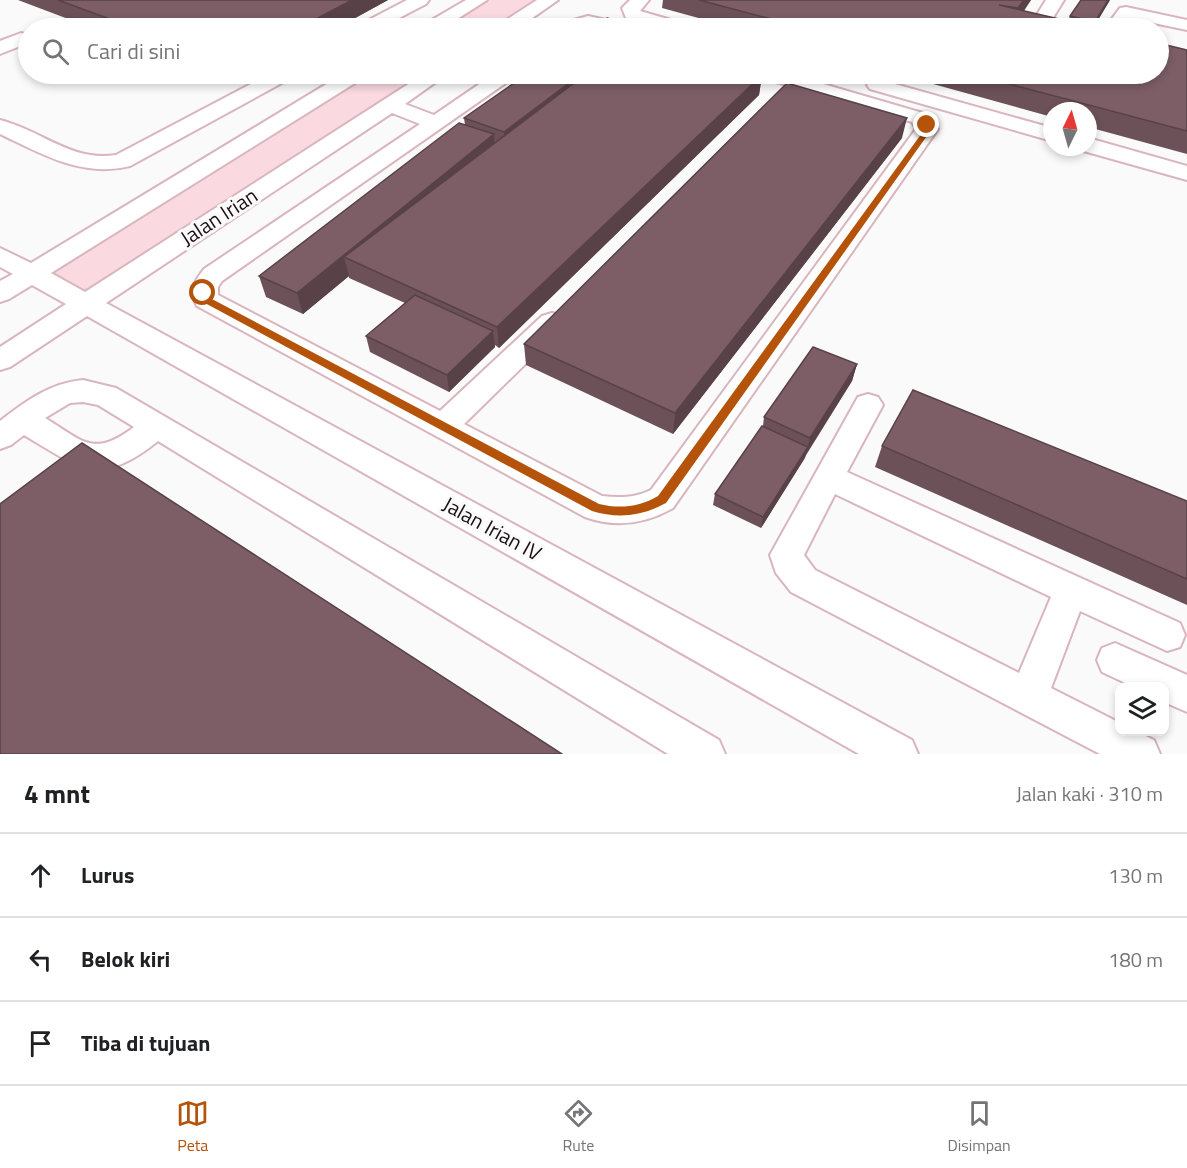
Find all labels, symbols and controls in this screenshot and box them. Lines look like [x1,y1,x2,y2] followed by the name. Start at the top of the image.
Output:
[18,18,1169,84] search box
[87,34,180,68] text: Cari di sini
[39,35,72,68] icon: search
[1043,102,1097,156] north arrow
[913,111,939,137] route end
[173,179,264,253] street label: Jalan Irian
[189,279,215,305] route start
[437,488,548,568] street label: Jalan Irian IV
[1115,682,1169,736] map controls
[1115,682,1169,736] button: layers
[24,774,90,813] text: 4 mnt
[1016,778,1163,809] text: Jalan kaki · 310 m
[81,858,134,892] text: Lurus
[24,859,57,892] icon: ahead
[1108,860,1163,891] text: 130 m
[81,942,170,976] text: Belok kiri
[24,943,57,976] icon: left
[1108,944,1163,975] text: 180 m
[81,1026,210,1060] text: Tiba di tujuan
[24,1027,57,1060] icon: arrive
[176,1097,209,1157] tab: Peta
[562,1097,595,1157] tab: Rute
[947,1097,1011,1157] tab: Disimpan

